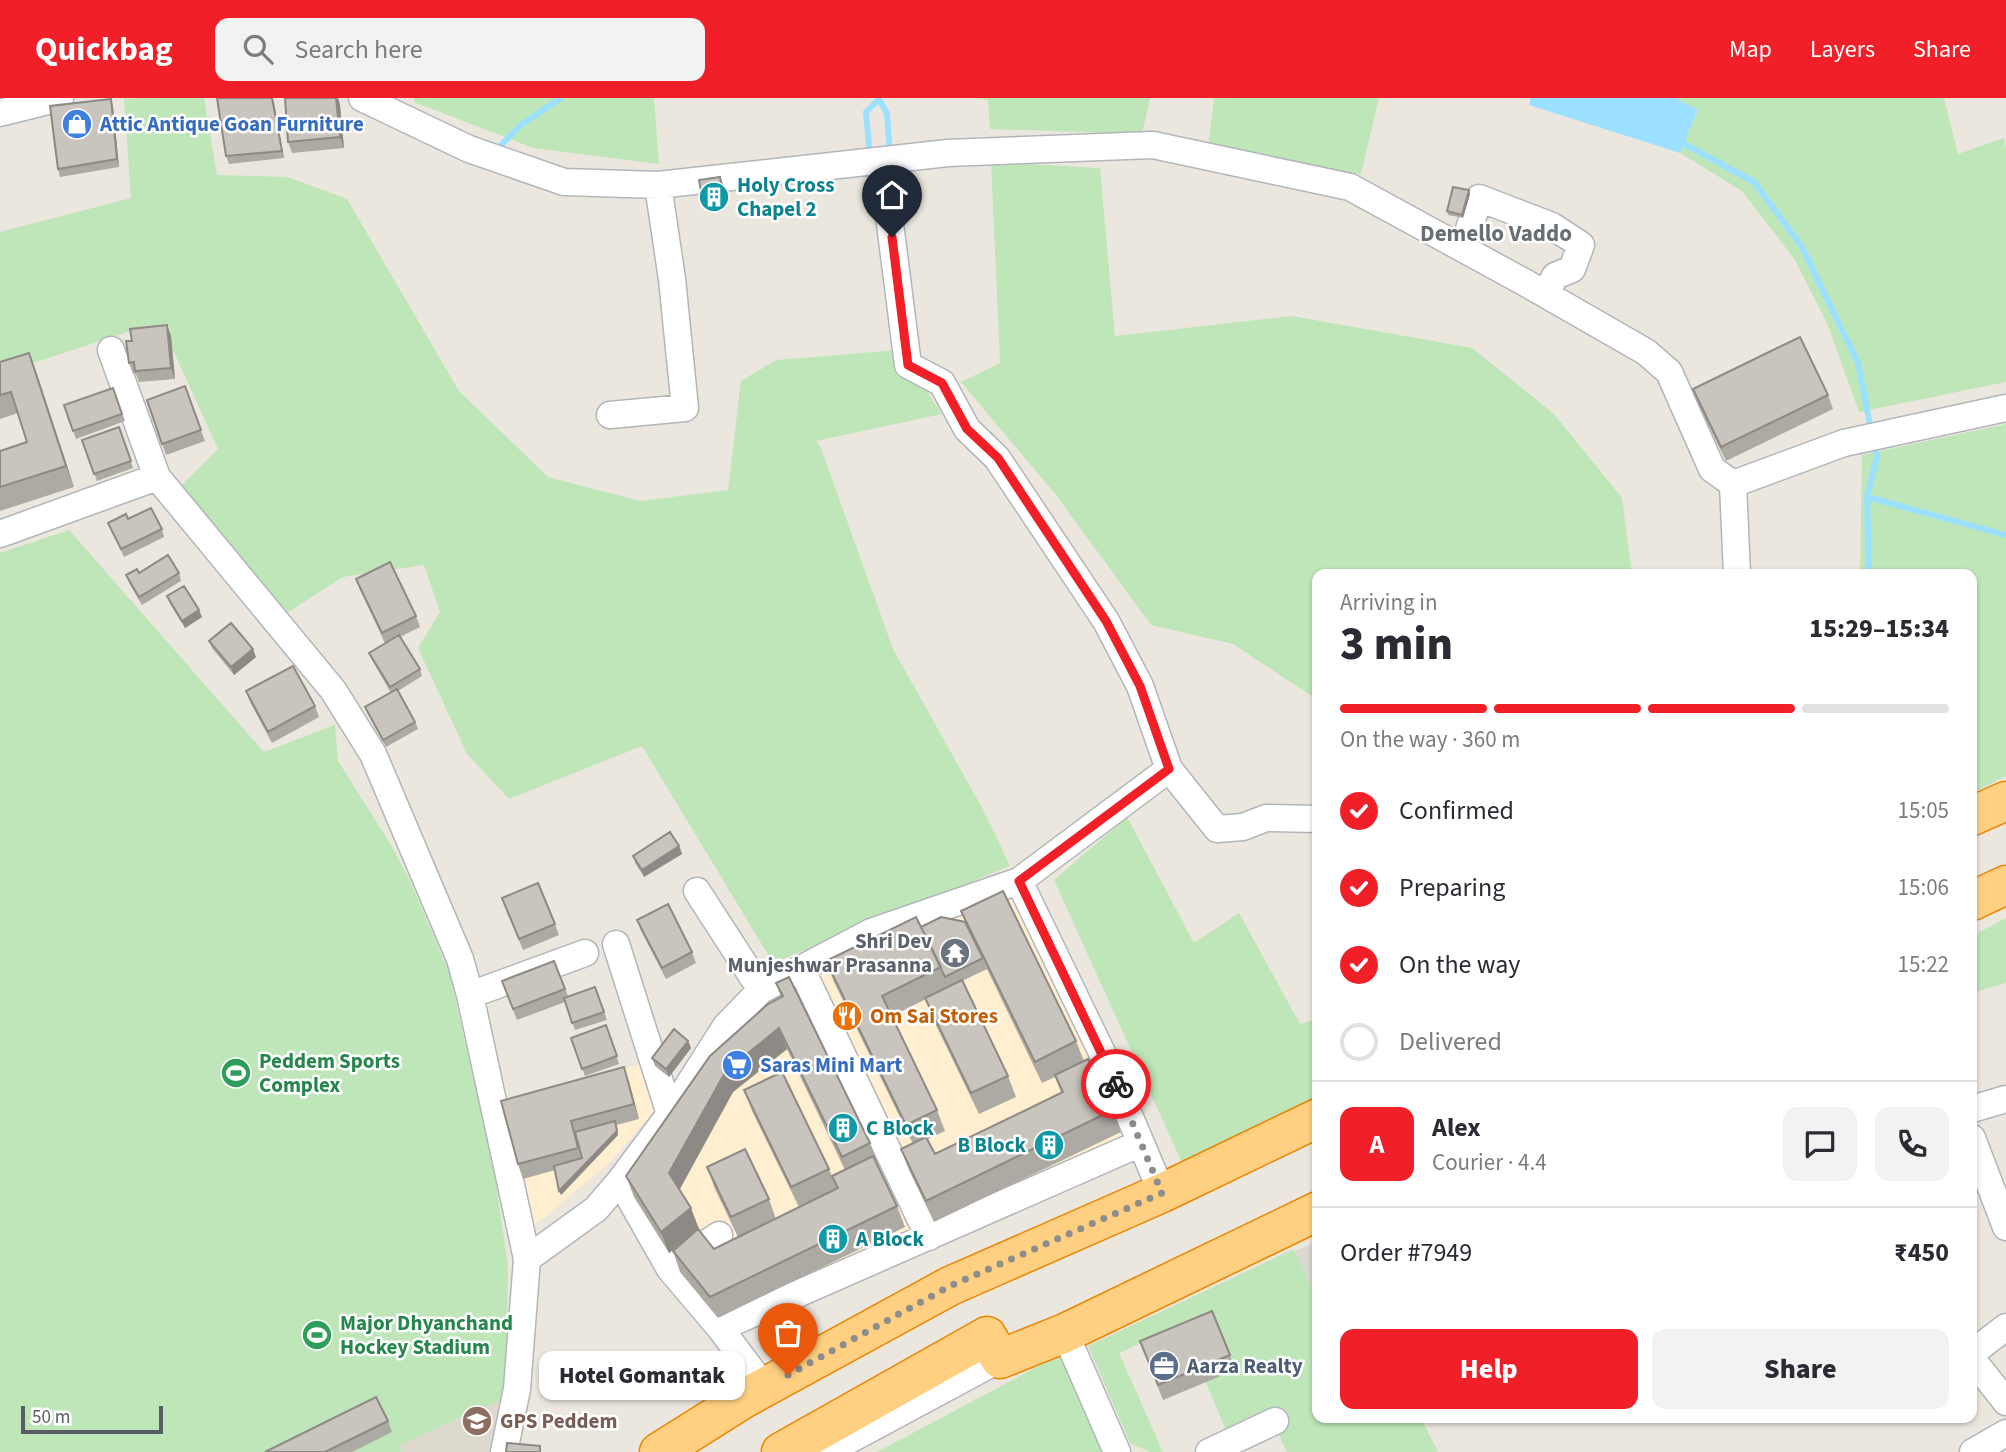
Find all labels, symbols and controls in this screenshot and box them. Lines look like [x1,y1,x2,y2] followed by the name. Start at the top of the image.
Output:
[215,18,705,81] search box
[35,26,173,73] text: Quickbag
[239,30,277,68] icon: search
[295,31,423,68] text: Search here
[1729,32,1772,67] text: Map
[1810,32,1875,67] text: Layers
[1913,32,1971,67] text: Share
[60,107,94,141] shop icon: Attic Antique Goan Furniture
[99,109,364,139] place label: Attic Antique Goan Furniture
[862,165,922,237] pin
[737,170,834,224] place label: Holy Cross Chapel 2
[873,176,911,214] icon: home
[697,180,731,214] building icon: Holy Cross Chapel 2
[1420,217,1572,250] district label: Demello Vaddo
[1340,586,1438,619] text: Arriving in
[1809,610,1949,647] text: 15:29–15:34
[1340,612,1453,677] text: 3 min
[1340,723,1520,756] text: On the way · 360 m
[1340,792,1378,830] icon: check
[1399,792,1514,829] text: Confirmed
[1898,794,1949,827] text: 15:05
[1340,869,1378,907] icon: check
[1399,869,1505,906] text: Preparing
[1898,871,1949,904] text: 15:06
[728,926,932,980] place label: Shri Dev Munjeshwar Prasanna
[938,936,972,970] temple icon: Shri Dev Munjeshwar Prasanna
[1340,946,1378,984] icon: check
[1399,946,1520,983] text: On the way
[1898,948,1949,981] text: 15:22
[830,999,864,1033] restaurant icon: Om Sai Stores
[870,1001,998,1031] place label: Om Sai Stores
[1399,1023,1502,1060] text: Delivered
[259,1046,400,1100] place label: Peddem Sports Complex
[720,1048,754,1082] supermarket icon: Saras Mini Mart
[1081,1049,1151,1119] courier
[760,1050,902,1080] place label: Saras Mini Mart
[219,1056,253,1090] sports icon: Peddem Sports Complex
[1097,1065,1135,1103] icon: bike
[1783,1107,1857,1181] button: chat
[1875,1107,1949,1181] button: phone
[1432,1109,1481,1146] text: Alex
[826,1111,860,1145] building icon: C Block
[866,1113,935,1143] place label: C Block
[1370,1126,1384,1163] text: A
[1032,1128,1066,1162] building icon: B Block
[957,1130,1026,1160] place label: B Block
[1432,1146,1547,1179] text: Courier · 4.4
[816,1222,850,1256] building icon: A Block
[855,1224,924,1254] place label: A Block
[1340,1234,1472,1271] text: Order #7949
[1894,1234,1949,1271] text: ₹450
[758,1303,818,1375] pin
[340,1308,513,1362] place label: Major Dhyanchand Hockey Stadium
[769,1314,807,1352] icon: bag
[300,1318,334,1352] sports icon: Major Dhyanchand Hockey Stadium
[1340,1329,1638,1409] button: Help
[1652,1329,1949,1409] button: Share
[1147,1349,1181,1383] office icon: Aarza Realty
[540,1350,746,1400] callout: Hotel Gomantak
[1186,1351,1303,1381] place label: Aarza Realty
[559,1359,725,1392] text: Hotel Gomantak
[21,1403,163,1435] scale bar
[32,1404,70,1431] text: 50 m
[460,1404,494,1438] school or university icon: GPS Peddem
[500,1406,617,1436] place label: GPS Peddem

